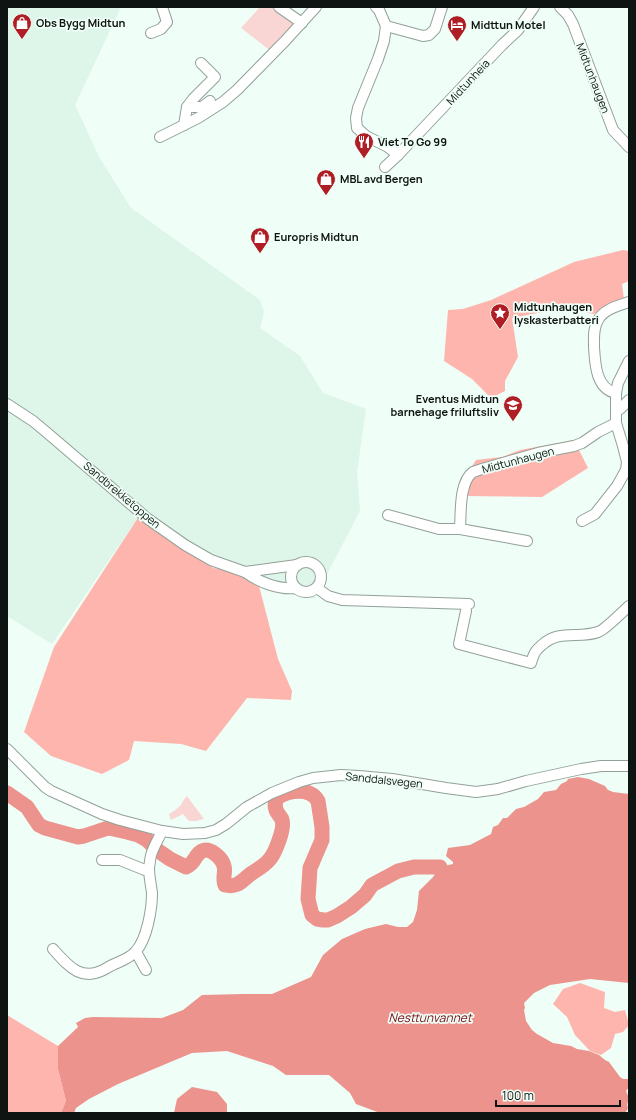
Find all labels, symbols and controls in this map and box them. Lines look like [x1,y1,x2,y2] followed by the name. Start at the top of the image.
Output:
[11,12,33,40] shop icon: Obs Bygg Midtun
[446,14,468,42] hotel icon: Midttun Motel
[36,15,126,30] place label: Obs Bygg Midtun
[471,17,545,32] place label: Midttun Motel
[573,40,614,115] street label: Midtunhaugen
[443,56,493,108] street label: Midtunheia
[353,131,375,159] restaurant icon: Viet To Go 99
[378,134,447,149] place label: Viet To Go 99
[315,168,337,196] shop icon: MBL avd Bergen
[340,171,423,186] place label: MBL avd Bergen
[249,226,271,254] shop icon: Europris Midtun
[274,229,359,244] place label: Europris Midtun
[514,299,599,327] place label: Midtunhaugen lyskasterbatteri
[489,302,511,330] place icon: Midtunhaugen lyskasterbatteri
[391,391,499,419] place label: Eventus Midtun barnehage friluftsliv
[502,394,524,422] school or university icon: Eventus Midtun barnehage friluftsliv
[480,443,556,476] street label: Midtunhaugen
[81,458,164,531] street label: Sandbrekketoppen
[345,768,424,791] street label: Sanddalsvegen
[388,1009,473,1026] water label: Nesttunvannet
[496,1082,620,1108] scale bar
[502,1087,534,1104] text: 100 m

